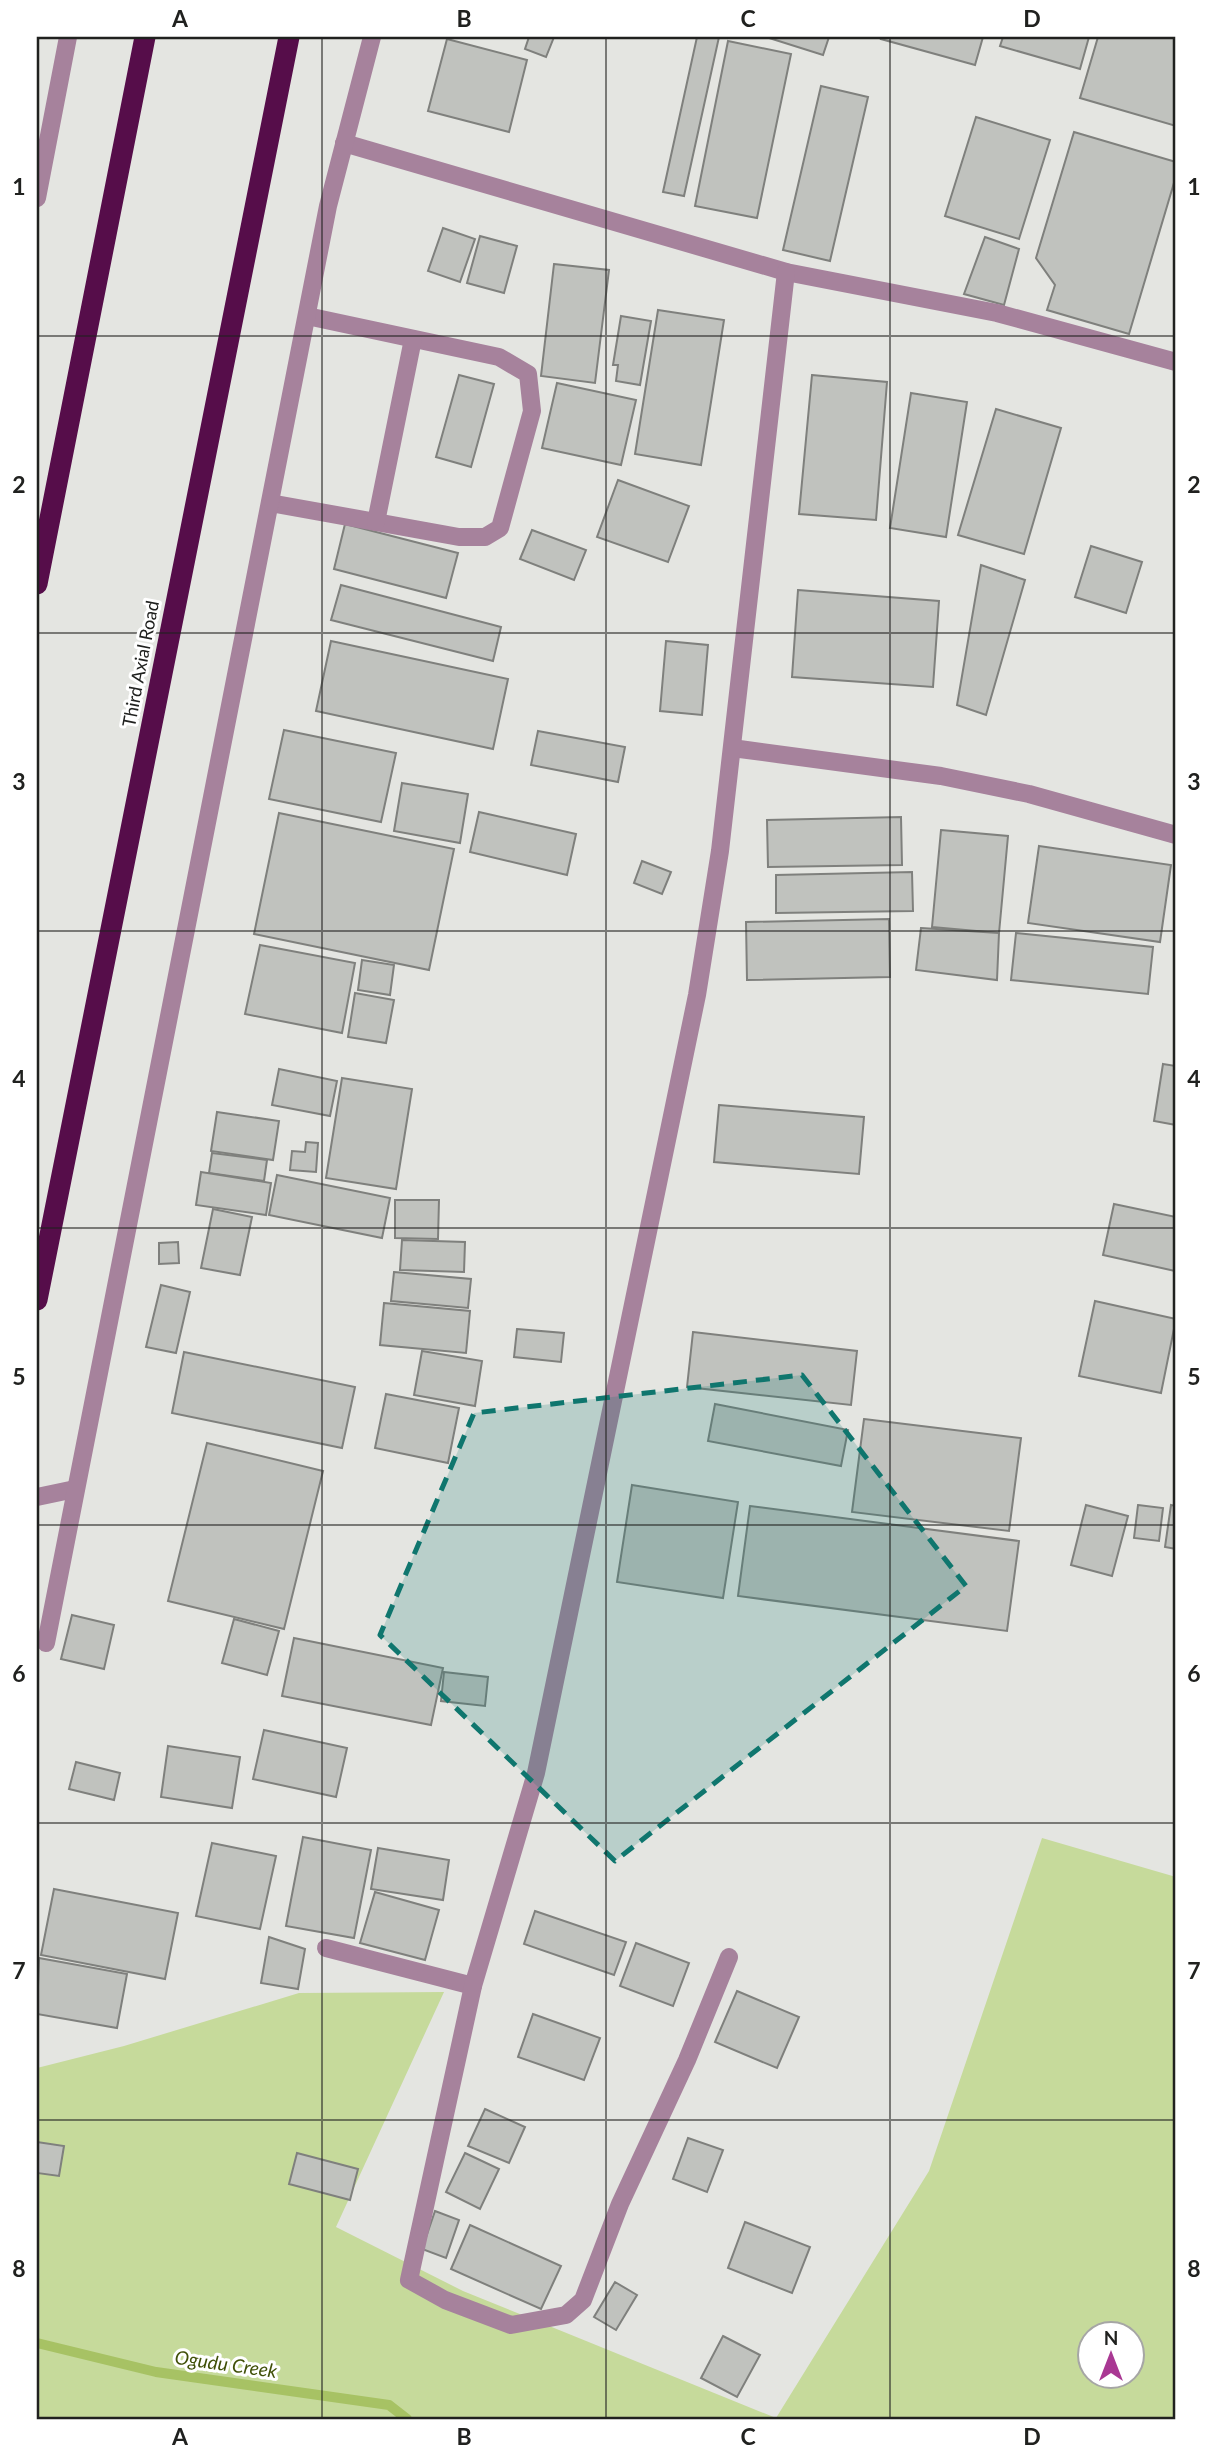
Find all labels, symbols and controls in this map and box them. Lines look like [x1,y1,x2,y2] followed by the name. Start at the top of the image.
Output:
[171,4,189,32] text: A
[456,4,472,32] text: B
[740,4,756,32] text: C
[1023,4,1041,32] text: D
[12,172,26,200] text: 1
[1187,172,1201,200] text: 1
[12,470,26,498] text: 2
[1187,470,1201,498] text: 2
[117,599,163,729] street label: Third Axial Road
[12,767,26,795] text: 3
[1187,767,1201,795] text: 3
[12,1064,26,1092] text: 4
[1187,1064,1201,1092] text: 4
[12,1362,26,1390] text: 5
[1187,1362,1201,1390] text: 5
[12,1659,26,1687] text: 6
[1187,1659,1201,1687] text: 6
[12,1956,26,1984] text: 7
[1187,1956,1201,1984] text: 7
[12,2254,26,2282] text: 8
[1187,2254,1201,2282] text: 8
[1076,2320,1146,2390] north arrow
[1104,2326,1118,2349] text: N
[174,2345,280,2382] water label: Ogudu Creek
[171,2422,189,2450] text: A
[456,2422,472,2450] text: B
[740,2422,756,2450] text: C
[1023,2422,1041,2450] text: D

